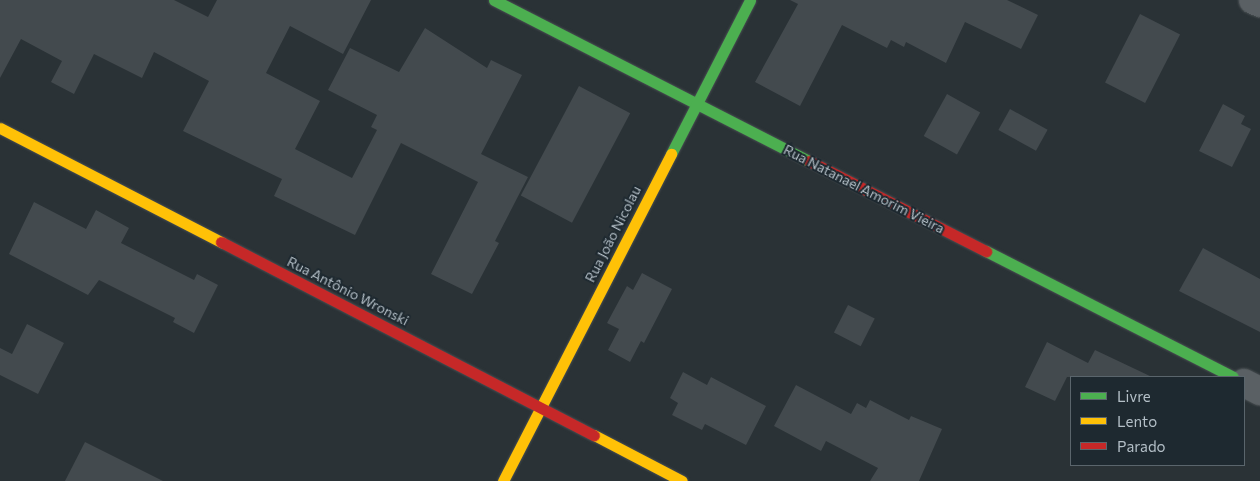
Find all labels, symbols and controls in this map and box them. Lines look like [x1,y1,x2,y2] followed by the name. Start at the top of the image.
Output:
[781,141,947,237] street label: Rua Natanael Amorim Vieira
[581,183,645,285] street label: Rua João Nicolau
[284,253,412,329] street label: Rua Antônio Wronski
[1070,376,1245,466] legend
[1117,387,1151,405] text: Livre
[1117,412,1157,430] text: Lento
[1117,437,1166,455] text: Parado

